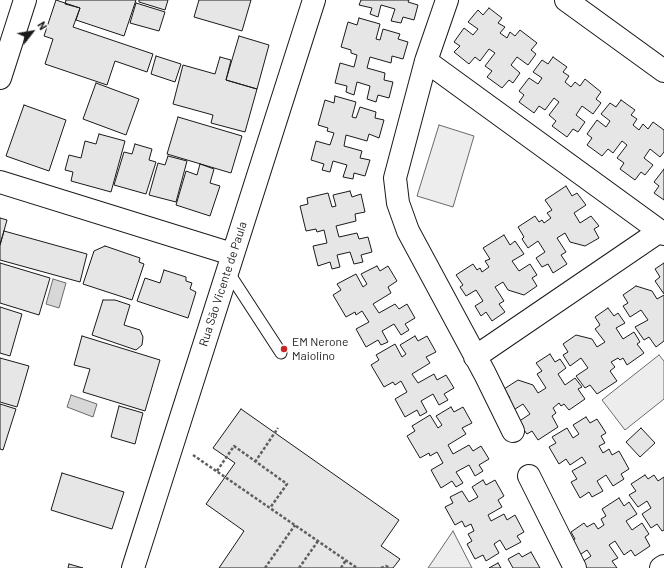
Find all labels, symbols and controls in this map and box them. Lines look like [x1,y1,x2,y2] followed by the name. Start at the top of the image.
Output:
[12,12,52,52] north arrow
[35,19,50,32] text: N
[196,220,250,348] street label: Rua São Vicente de Paula
[292,335,348,363] place label: EM Nerone Maiolino
[279,344,289,354] marker: EM Nerone Maiolino

